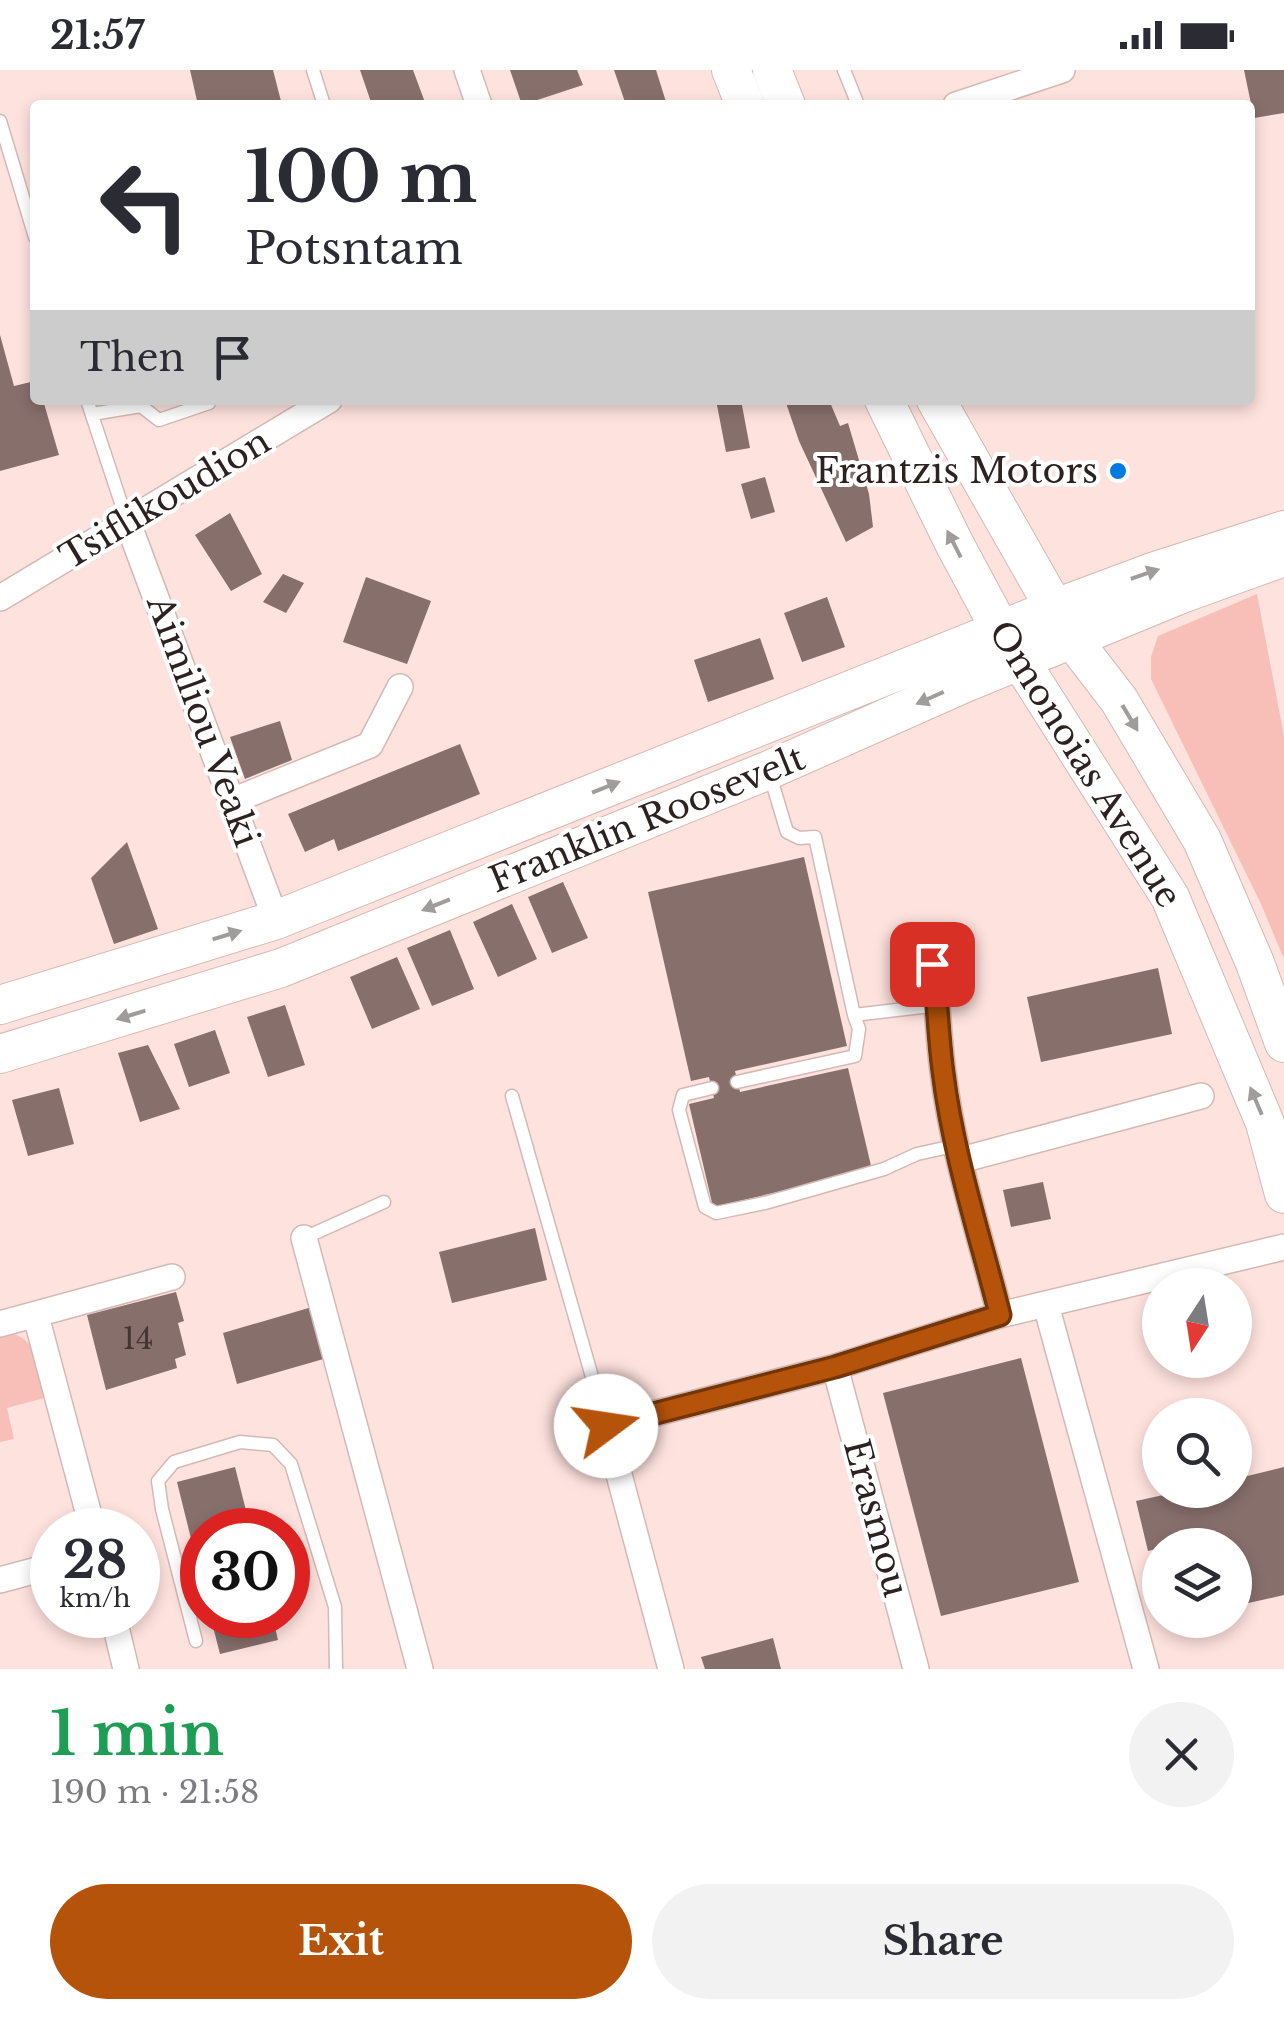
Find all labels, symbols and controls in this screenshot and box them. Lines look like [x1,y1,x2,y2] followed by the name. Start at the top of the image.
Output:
[50,12,144,59] text: 21:57
[245,134,477,221] text: 100 m
[80,140,210,270] icon: left
[245,220,463,276] text: Potsntam
[205,330,260,385] icon: arrive
[80,334,185,381] text: Then
[52,419,278,578] street label: Tsiflikoudion
[815,449,1098,492] place label: Frantzis Motors
[1107,460,1129,482] marker: Frantzis Motors
[946,529,963,558] one-way arrow
[1130,566,1160,581] one-way arrow
[138,588,269,852] street label: Aimiliou Veaki
[980,613,1191,915] street label: Omonoias Avenue
[915,690,944,707] one-way arrow
[1121,703,1138,732] one-way arrow
[483,736,811,901] street label: Franklin Roosevelt
[591,778,621,794] one-way arrow
[421,898,451,914] one-way arrow
[890,922,975,1007] pin
[212,927,243,942] one-way arrow
[905,937,960,992] icon: arrive
[115,1008,145,1023] one-way arrow
[1247,1086,1263,1116] one-way arrow
[1142,1268,1252,1378] north arrow
[1142,1268,1252,1638] map controls
[123,1320,153,1357] house number: 14
[554,1374,658,1478] position arrow
[1142,1398,1252,1508] button: search
[835,1434,918,1601] street label: Erasmou
[180,1508,310,1638] speed limit sign: 30
[1142,1528,1252,1638] button: layers
[63,1529,127,1592] text: 28
[60,1583,130,1614] text: km/h
[50,1697,224,1771] text: 1 min
[1129,1702,1234,1807] button: close
[50,1772,259,1812] text: 190 m · 21:58
[50,1884,632,1999] button: Exit
[652,1884,1234,1999] button: Share

